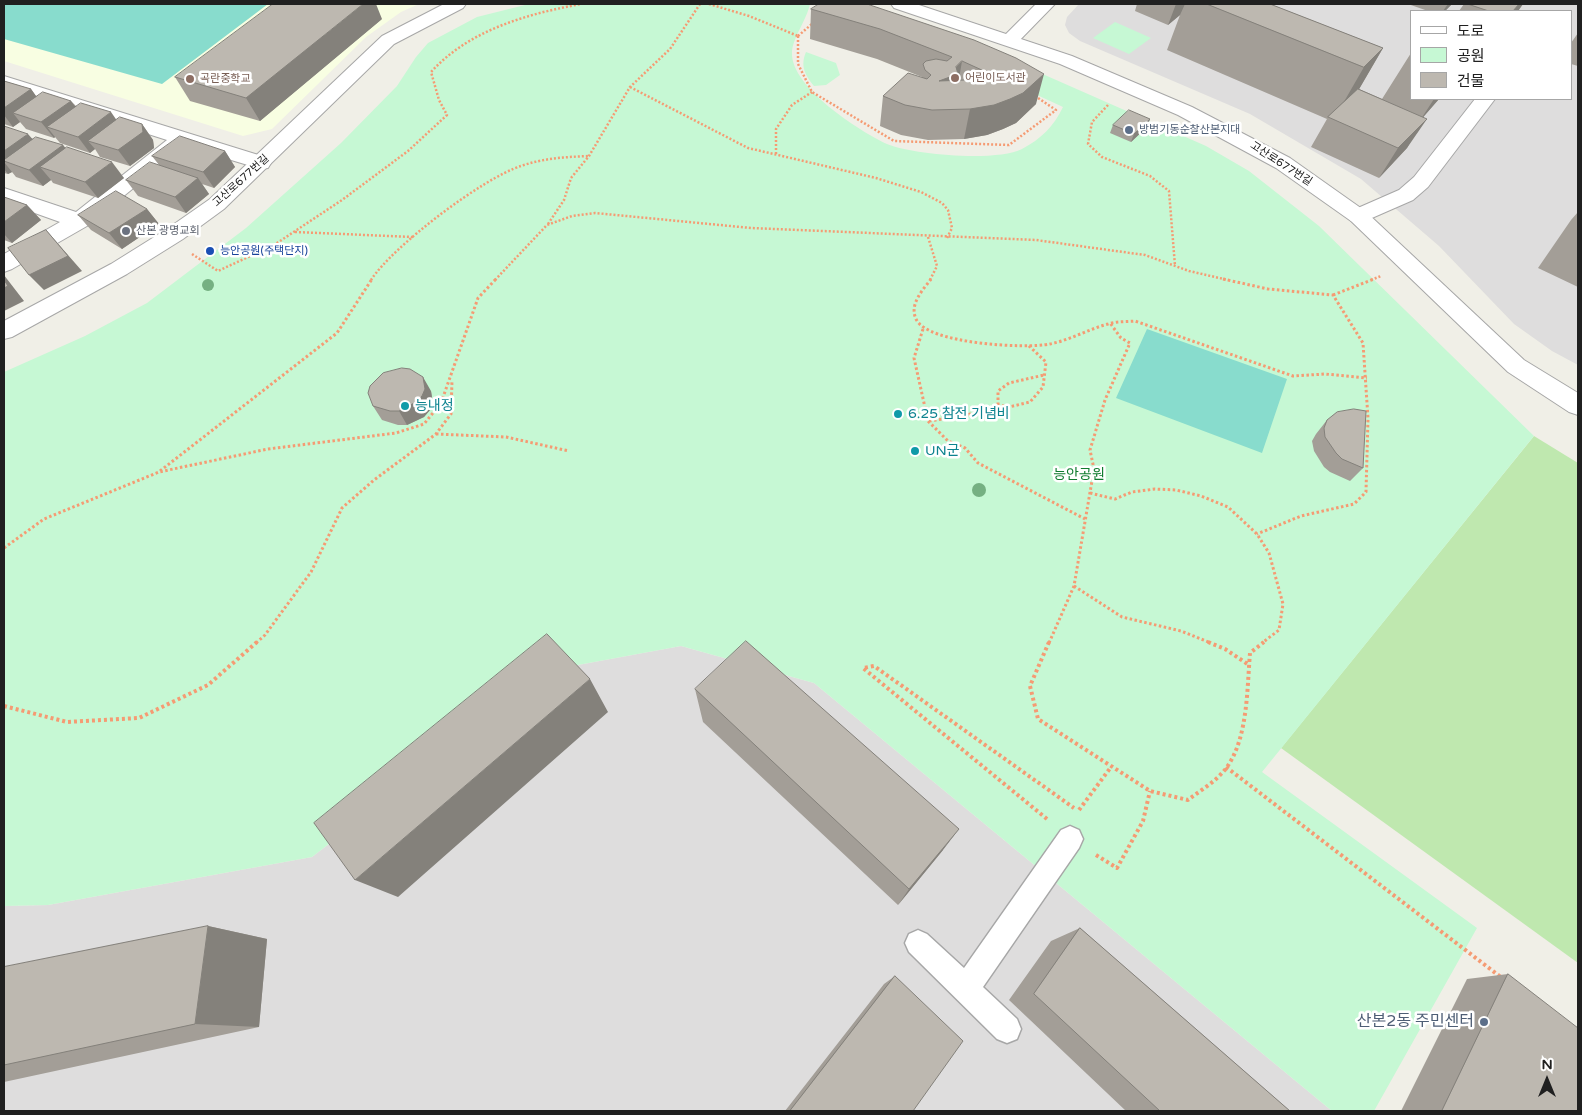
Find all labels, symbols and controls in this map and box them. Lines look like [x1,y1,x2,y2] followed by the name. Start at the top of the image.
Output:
[1410,10,1572,100] legend
[1457,22,1485,40] text: 도로
[1457,47,1485,65] text: 공원
[965,71,1026,85] place label: 어린이도서관
[200,72,251,86] place label: 곡란중학교
[949,72,961,84] marker: 어린이도서관
[1457,72,1485,90] text: 건물
[184,73,196,85] marker: 곡란중학교
[1139,123,1240,137] place label: 방범기동순찰산본지대
[1123,124,1135,136] marker: 방범기동순찰산본지대
[1247,139,1315,189] street label: 고산로677번길
[210,152,272,210] street label: 고산로677번길
[136,224,200,238] place label: 산본 광명교회
[120,225,132,237] marker: 산본 광명교회
[220,244,308,258] place label: 능안공원(주택단지)
[204,245,216,257] marker: 능안공원(주택단지)
[415,398,454,414] place label: 능내정
[399,400,411,412] marker: 능내정
[908,406,1010,422] place label: 6.25 참전 기념비
[892,408,904,420] marker: 6.25 참전 기념비
[925,443,960,459] place label: UN군
[909,445,921,457] marker: UN군
[1053,467,1105,483] park label: 능안공원
[1357,1012,1474,1032] place label: 산본2동 주민센터
[1478,1016,1490,1028] marker: 산본2동 주민센터
[1522,1055,1572,1105] north arrow
[1541,1056,1553,1073] text: N

